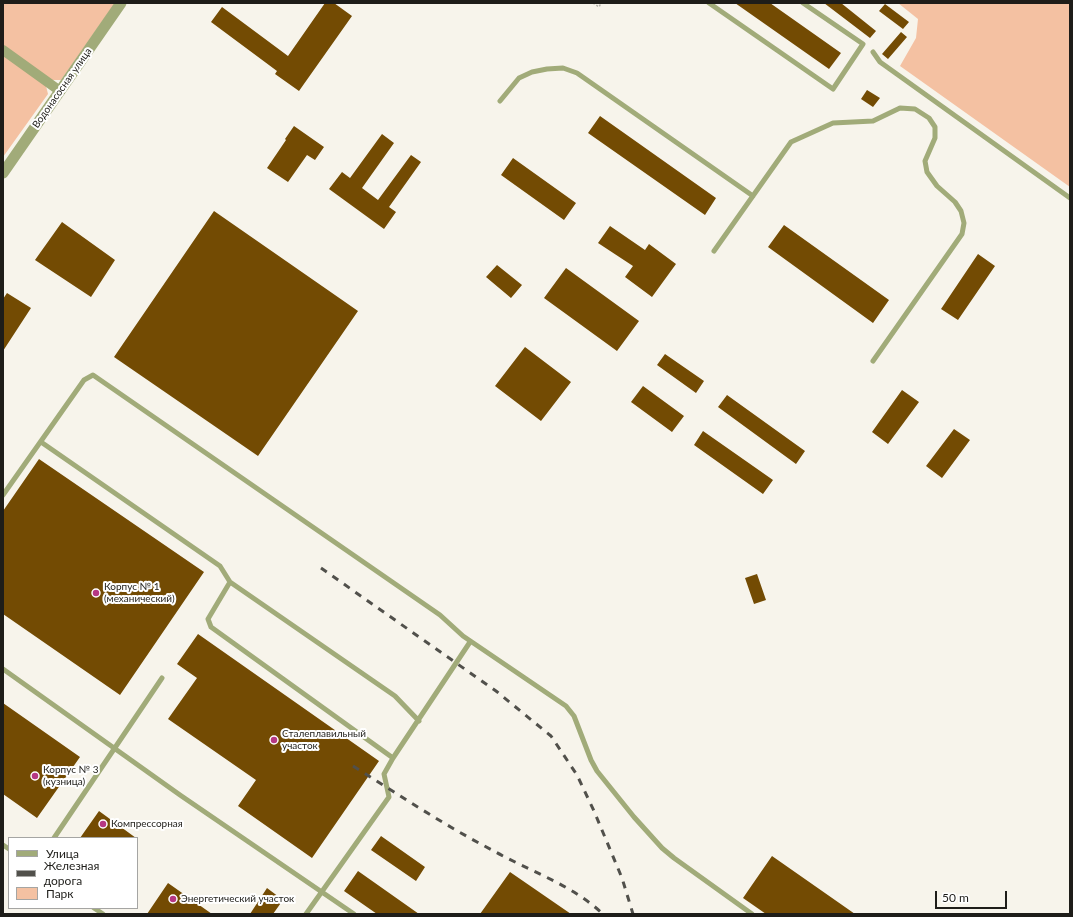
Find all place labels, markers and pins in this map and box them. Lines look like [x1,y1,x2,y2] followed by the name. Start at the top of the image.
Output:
[104,581,175,604] place label: Корпус № 1 (механический)
[91,588,101,598] marker: Корпус № 1 (механический)
[282,728,366,752] place label: Сталеплавильный участок
[269,735,279,745] marker: Сталеплавильный участок
[43,764,99,788] place label: Корпус № 3 (кузница)
[30,771,40,781] marker: Корпус № 3 (кузница)
[111,818,183,830] place label: Компрессорная
[98,819,108,829] marker: Компрессорная
[181,893,294,905] place label: Энергетический участок
[168,894,178,904] marker: Энергетический участок

